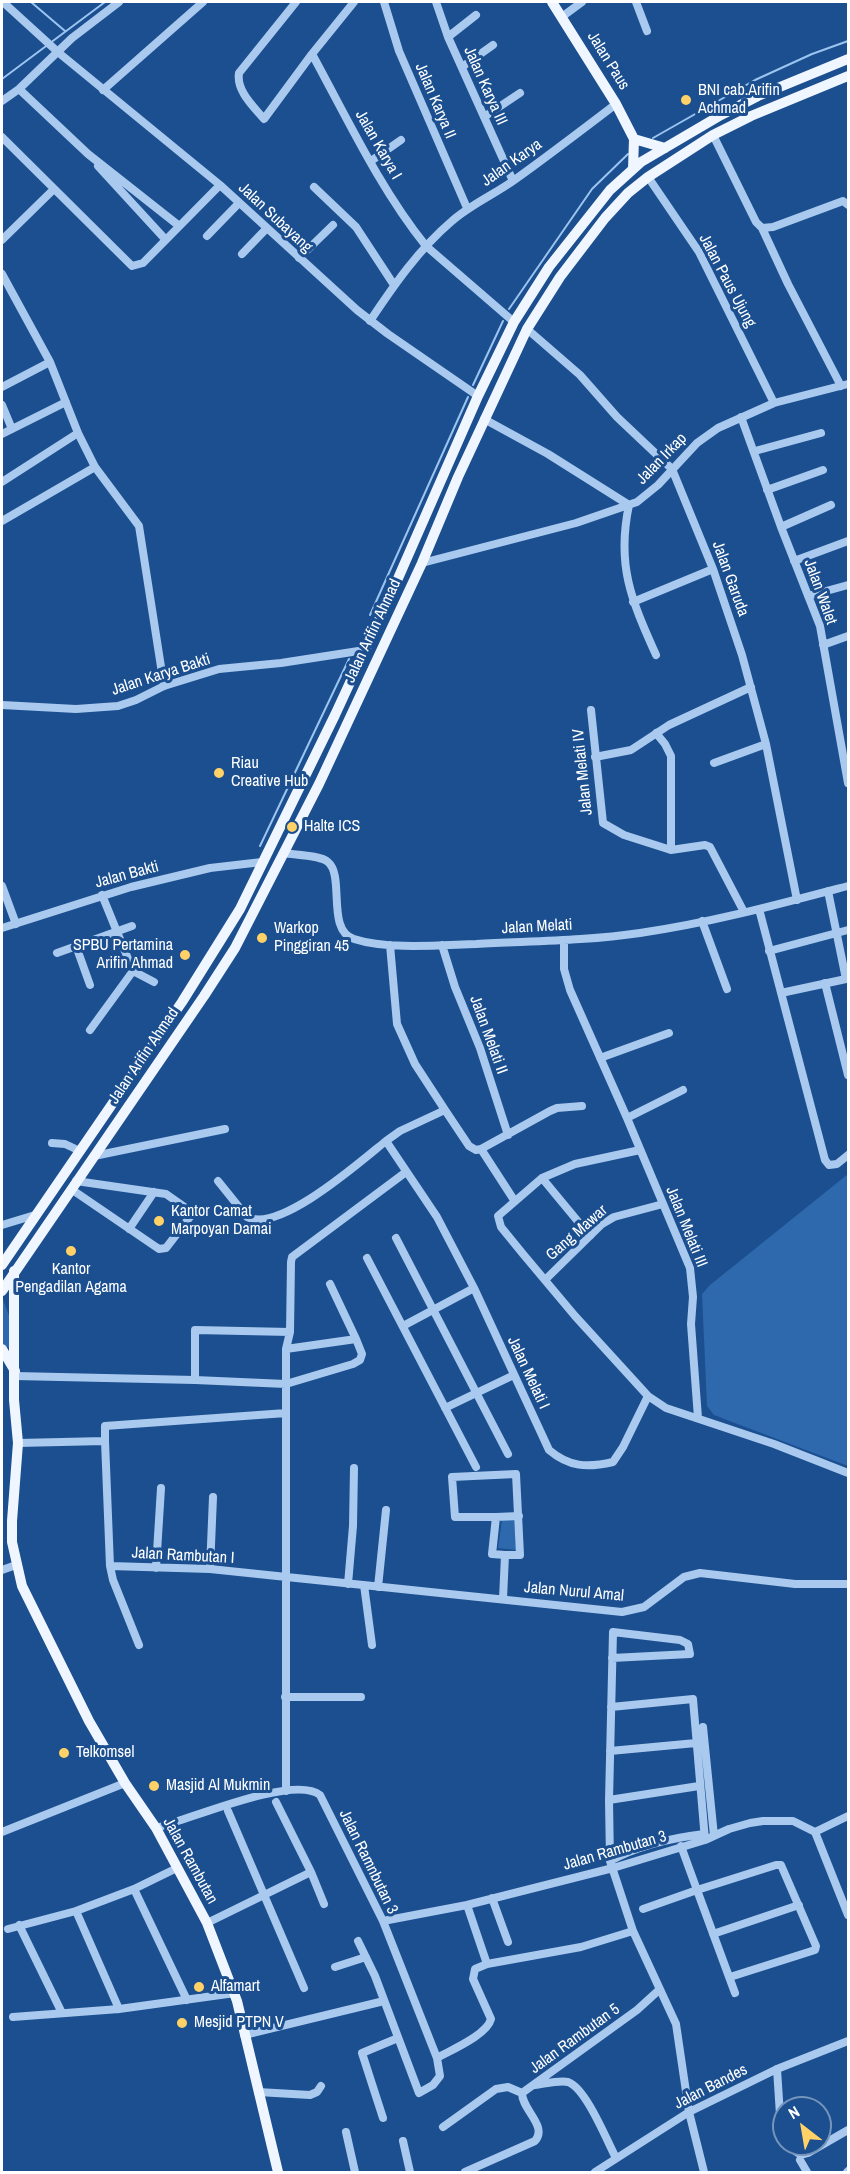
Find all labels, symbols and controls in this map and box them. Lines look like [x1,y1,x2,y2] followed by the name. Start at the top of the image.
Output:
[583,28,633,94] street label: Jalan Paus
[459,44,511,128] street label: Jalan Karya III
[410,60,460,142] street label: Jalan Karya II
[698,81,780,119] place label: BNI cab.Arifin Achmad
[679,93,693,107] marker: BNI cab.Arifin Achmad
[351,107,405,183] street label: Jalan Karya I
[478,135,546,191] street label: Jalan Karya
[234,179,316,257] street label: Jalan Subayang
[694,231,760,331] street label: Jalan Paus Ujung
[633,429,691,489] street label: Jalan Irkap
[708,539,752,619] street label: Jalan Garuda
[799,557,841,627] street label: Jalan Walet
[341,576,405,686] street label: Jalan Arifin Ahmad
[109,650,213,700] street label: Jalan Karya Bakti
[569,728,597,816] street label: Jalan Melati IV
[231,754,308,792] place label: Riau Creative Hub
[212,766,226,780] marker: Riau Creative Hub
[304,817,360,837] place label: Halte ICS
[285,820,299,834] marker: Halte ICS
[93,857,161,893] street label: Jalan Bakti
[501,916,573,938] street label: Jalan Melati
[274,919,349,957] place label: Warkop Pinggiran 45
[255,931,269,945] marker: Warkop Pinggiran 45
[73,936,173,974] place label: SPBU Pertamina Arifin Ahmad
[178,948,192,962] marker: SPBU Pertamina Arifin Ahmad
[465,993,511,1077] street label: Jalan Melati II
[105,1004,183,1108] street label: Jalan Arifin Ahmad
[661,1184,711,1270] street label: Jalan Melati III
[542,1201,612,1265] street label: Gang Mawar
[171,1202,272,1240] place label: Kantor Camat Marpoyan Damai
[152,1214,166,1228] marker: Kantor Camat Marpoyan Damai
[64,1244,78,1258] marker: Kantor Pengadilan Agama
[15,1260,127,1298] place label: Kantor Pengadilan Agama
[503,1334,553,1412] street label: Jalan Melati I
[131,1544,235,1568] street label: Jalan Rambutan I
[523,1578,625,1606] street label: Jalan Nurul Amal
[76,1743,134,1763] place label: Telkomsel
[57,1746,71,1760] marker: Telkomsel
[166,1776,270,1796] place label: Masjid Al Mukmin
[147,1779,161,1793] marker: Masjid Al Mukmin
[334,1807,402,1917] street label: Jalan Ramnbutan 3
[158,1815,222,1907] street label: Jalan Rambutan
[561,1827,669,1875] street label: Jalan Rambutan 3
[211,1977,260,1997] place label: Alfamart
[192,1980,206,1994] marker: Alfamart
[526,2000,624,2078] street label: Jalan Rambutan 5
[194,2013,284,2033] place label: Mesjid PTPN V
[175,2016,189,2030] marker: Mesjid PTPN V
[671,2060,751,2114] street label: Jalan Bandes
[772,2096,832,2156] north arrow
[784,2100,803,2124] text: N

